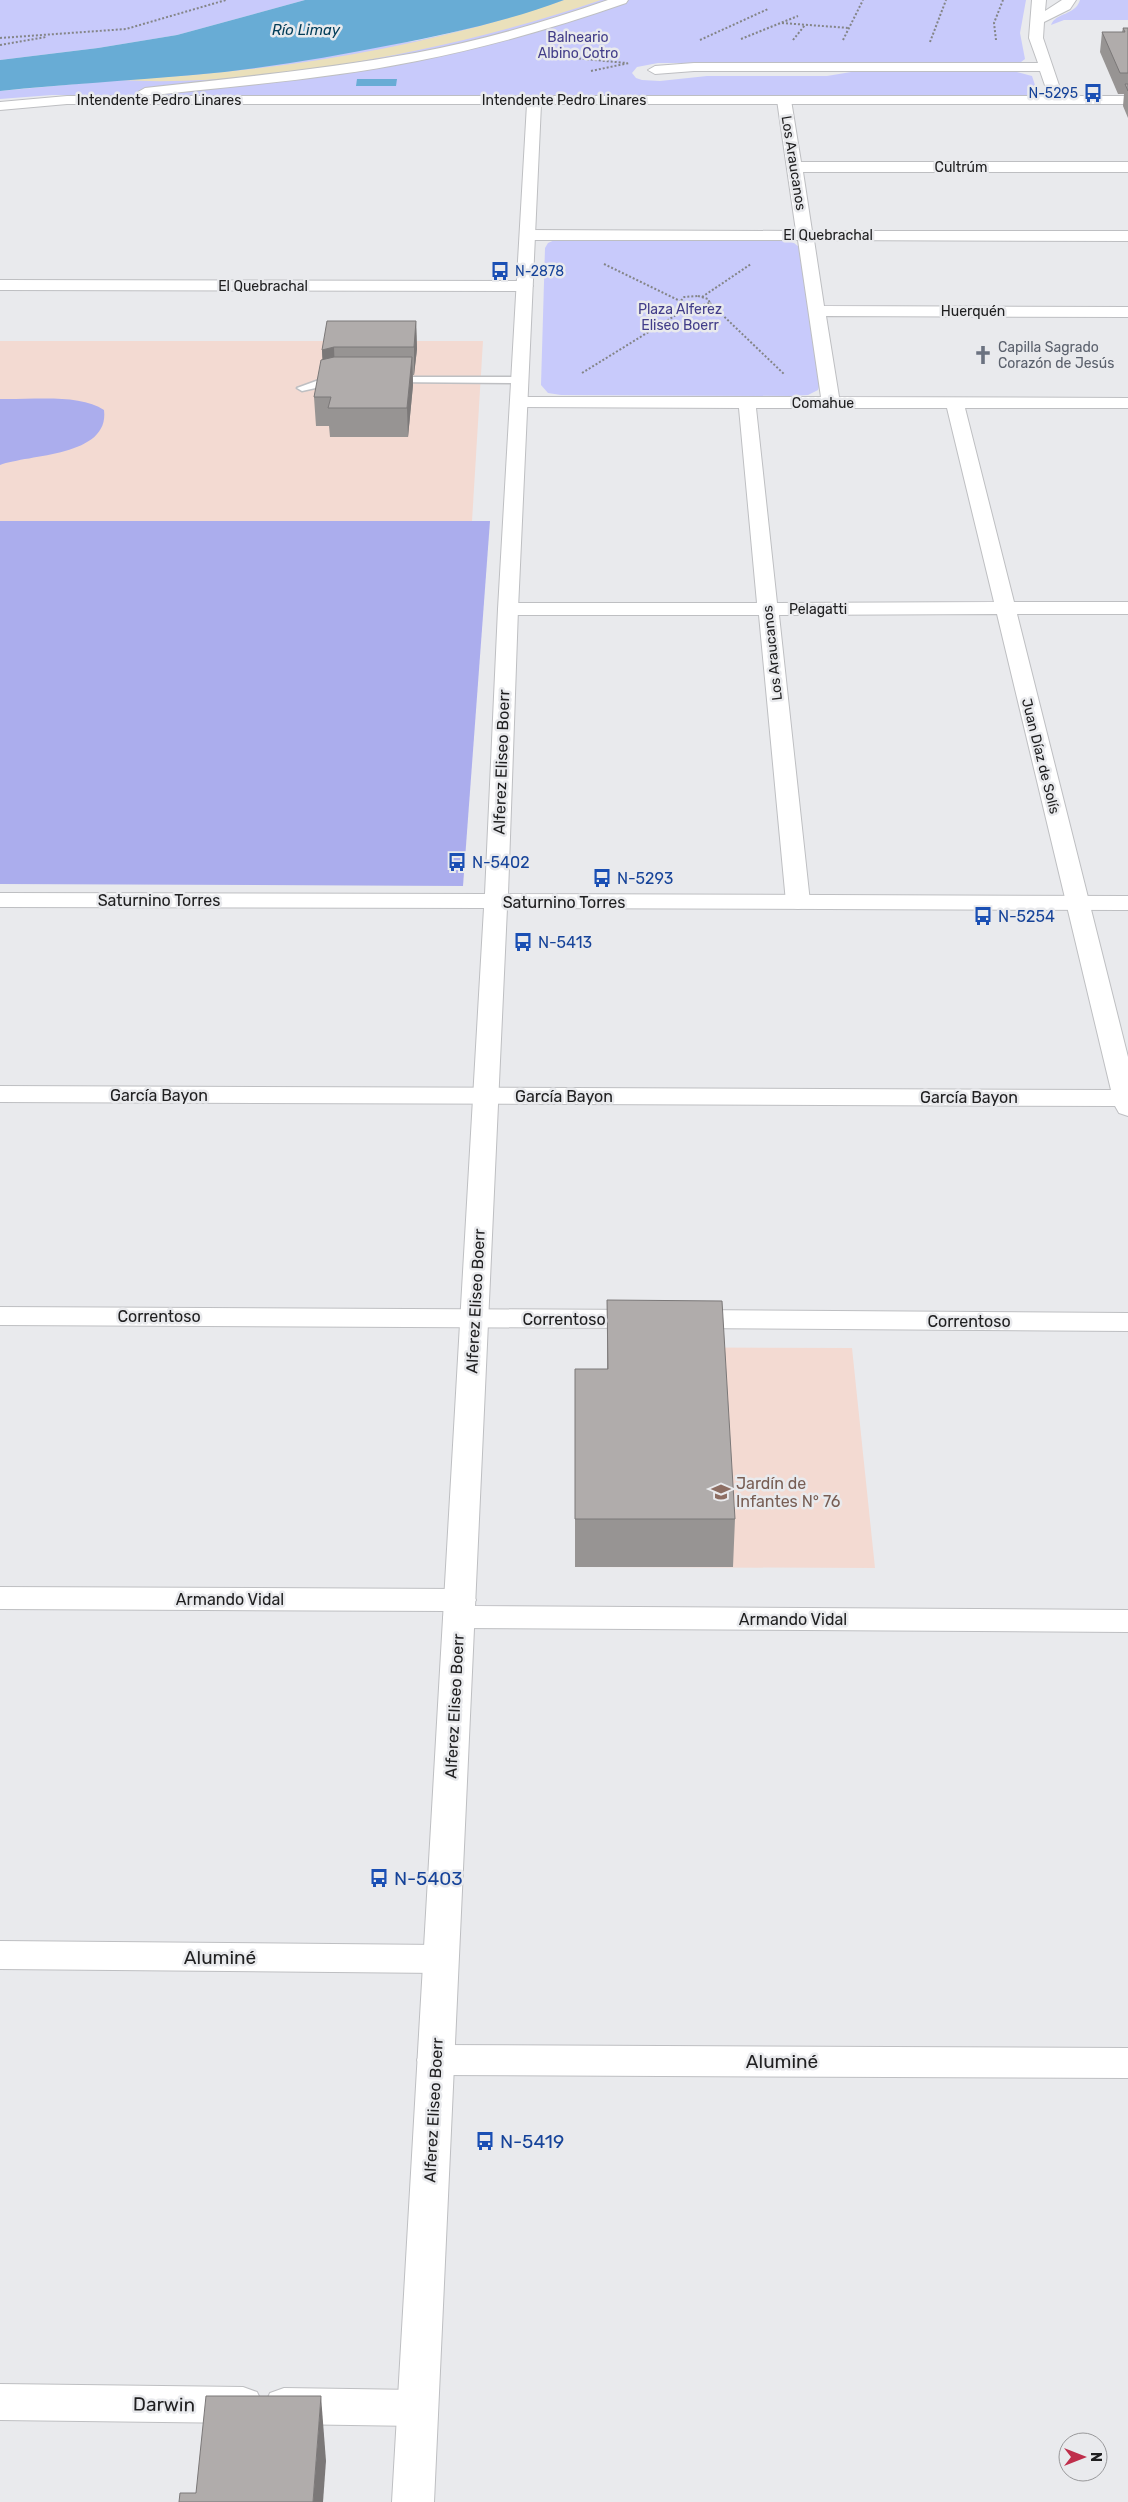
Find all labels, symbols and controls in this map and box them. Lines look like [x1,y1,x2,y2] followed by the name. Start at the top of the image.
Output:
[272,21,341,39] water label: Río Limay
[538,29,618,62] park label: Balneario Albino Cotro
[1082,82,1104,104] bus stop icon: N-5295
[1029,85,1078,102] place label: N-5295
[77,92,241,109] street label: Intendente Pedro Linares
[482,92,646,109] street label: Intendente Pedro Linares
[778,114,809,212] street label: Los Araucanos
[935,159,987,176] street label: Cultrúm
[783,227,873,244] street label: El Quebrachal
[489,260,511,282] bus stop icon: N-2878
[515,263,564,280] place label: N-2878
[218,278,308,295] street label: El Quebrachal
[638,301,722,334] park label: Plaza Alferez Eliseo Boerr
[941,303,1005,320] street label: Huerquén
[998,339,1114,372] place label: Capilla Sagrado Corazón de Jesús
[972,344,994,366] church icon: Capilla Sagrado Corazón de Jesús
[792,395,854,412] street label: Comahue
[789,601,847,618] street label: Pelagatti
[759,604,786,701] street label: Los Araucanos
[489,689,514,835] street label: Alferez Eliseo Boerr
[1018,697,1063,816] street label: Juan Díaz de Solís
[446,851,468,873] bus stop icon: N-5402
[472,853,530,872] place label: N-5402
[591,867,613,889] bus stop icon: N-5293
[617,869,673,888] place label: N-5293
[98,891,220,910] street label: Saturnino Torres
[503,893,625,912] street label: Saturnino Torres
[972,905,994,927] bus stop icon: N-5254
[998,907,1055,926] place label: N-5254
[512,931,534,953] bus stop icon: N-5413
[538,933,592,952] place label: N-5413
[110,1086,208,1105] street label: García Bayon
[515,1087,613,1106] street label: García Bayon
[920,1088,1018,1107] street label: García Bayon
[462,1228,489,1374] street label: Alferez Eliseo Boerr
[117,1307,201,1326] street label: Correntoso
[522,1310,606,1329] street label: Correntoso
[927,1312,1011,1331] street label: Correntoso
[736,1474,841,1511] place label: Jardín de Infantes N° 76
[710,1481,732,1503] school or university icon: Jardín de Infantes N° 76
[176,1590,284,1609] street label: Armando Vidal
[739,1610,847,1629] street label: Armando Vidal
[441,1633,468,1779] street label: Alferez Eliseo Boerr
[368,1867,390,1889] bus stop icon: N-5403
[394,1867,463,1890] place label: N-5403
[184,1946,256,1969] street label: Aluminé
[420,2037,447,2183] street label: Alferez Eliseo Boerr
[746,2050,818,2073] street label: Aluminé
[474,2130,496,2152] bus stop icon: N-5419
[500,2130,564,2153] place label: N-5419
[133,2392,195,2417] street label: Darwin
[1058,2432,1108,2482] north arrow
[1087,2452,1104,2462] text: N

